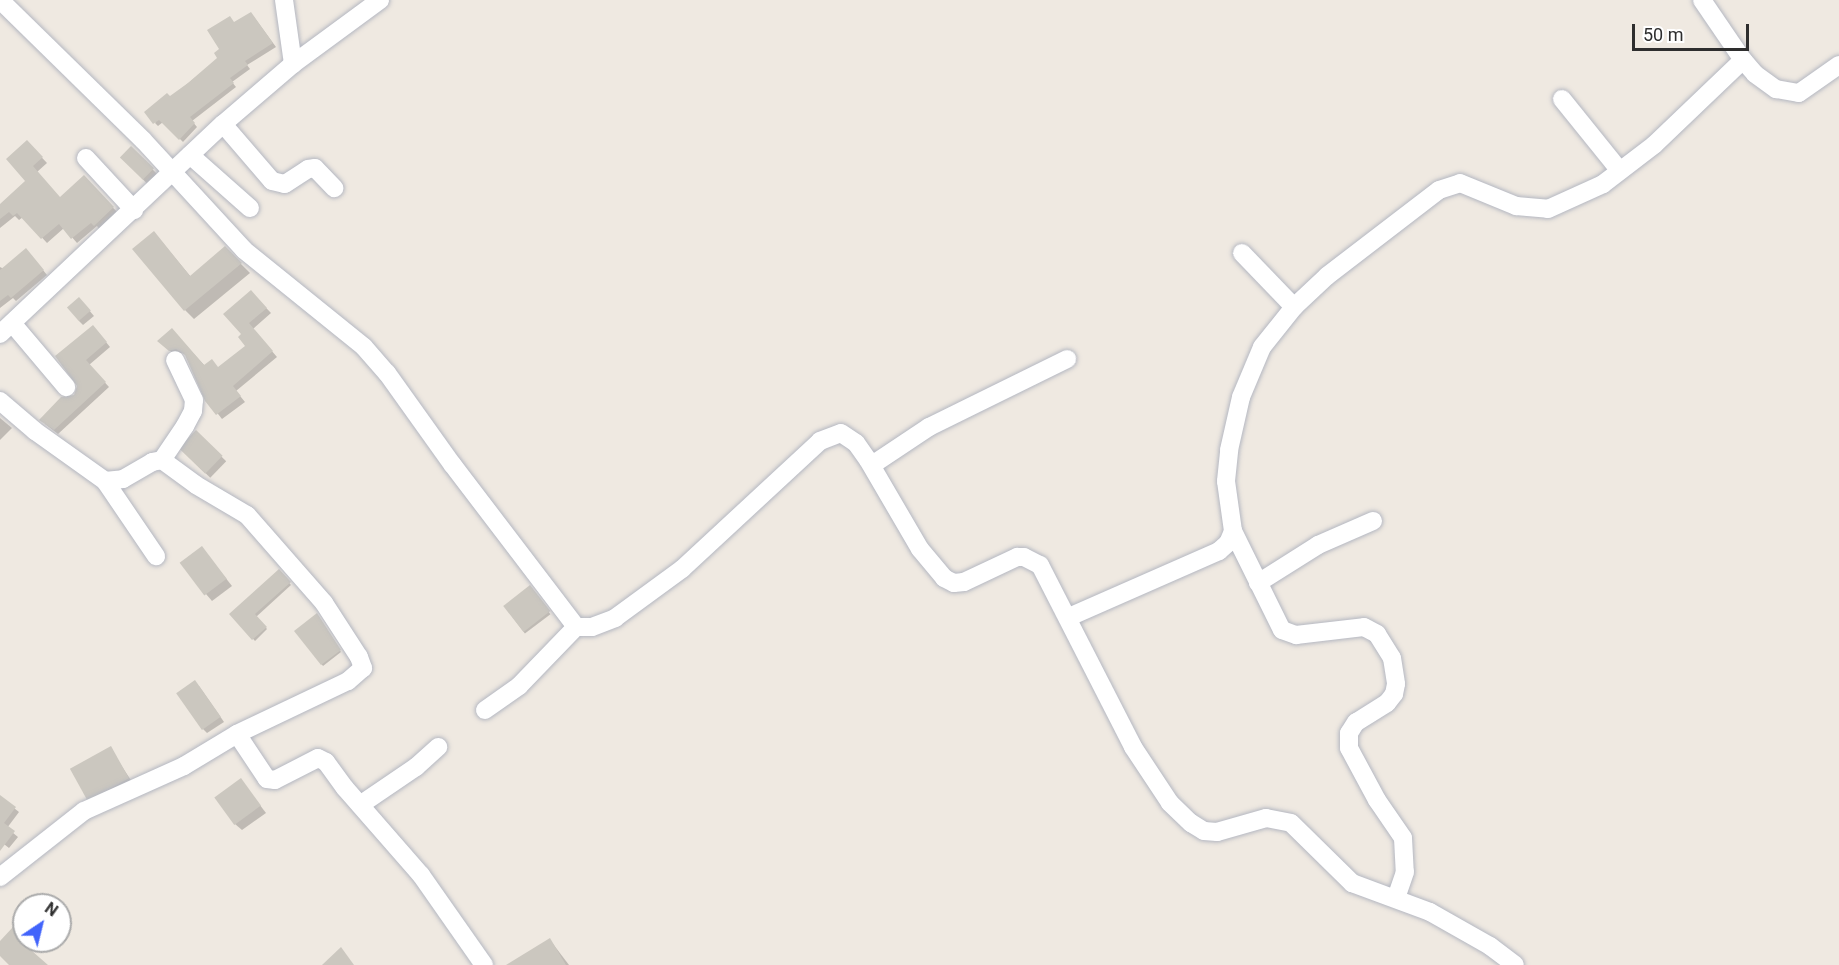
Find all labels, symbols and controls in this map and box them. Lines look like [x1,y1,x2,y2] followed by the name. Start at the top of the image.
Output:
[1635,12,1752,50] scale bar
[1643,24,1683,45] text: 50 m
[12,893,72,953] north arrow
[41,898,62,921] text: N

